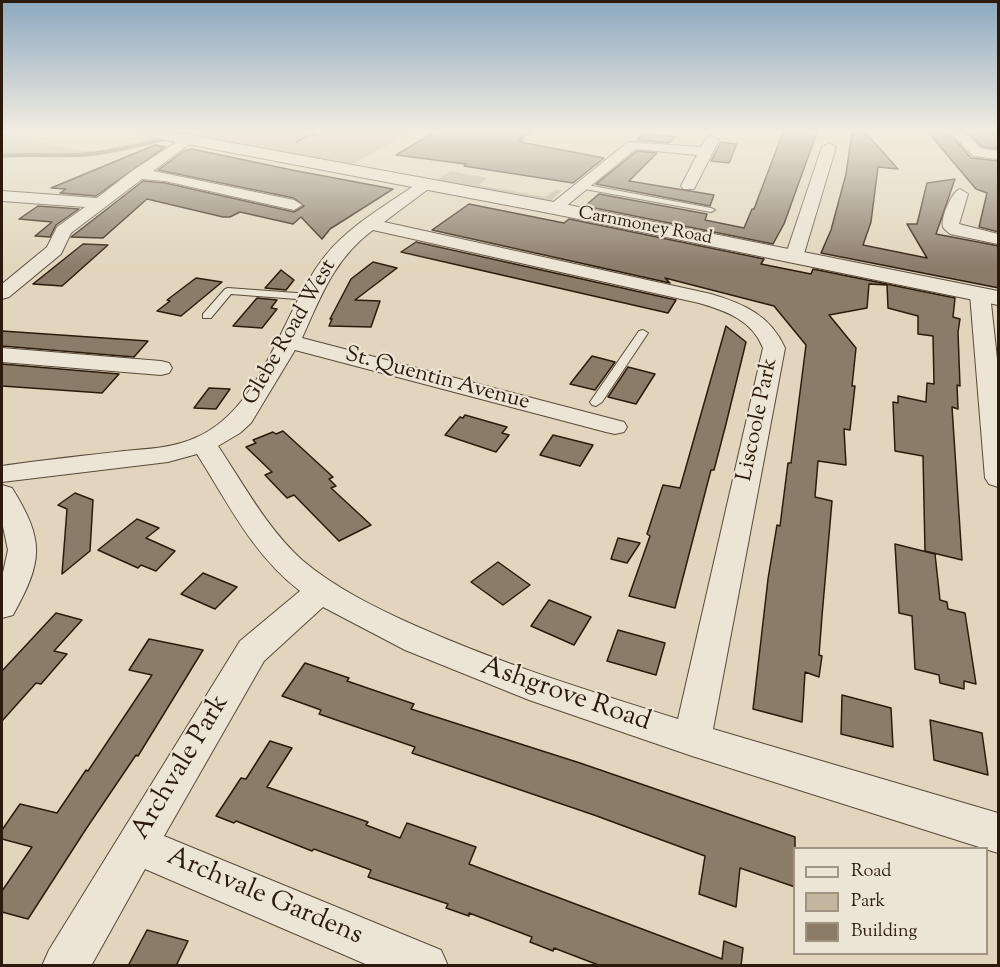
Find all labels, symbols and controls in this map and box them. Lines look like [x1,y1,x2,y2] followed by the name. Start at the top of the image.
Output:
[576,203,714,251] street label: Carnmoney Road
[239,255,343,411] street label: Glebe Road West
[342,343,532,417] street label: St. Quentin Avenue
[733,356,785,484] street label: Liscoole Park
[476,652,654,740] street label: Ashgrove Road
[126,690,238,846] street label: Archvale Park
[161,842,367,954] street label: Archvale Gardens
[793,847,988,955] legend
[851,859,891,885] text: Road
[851,889,885,915] text: Park
[851,919,917,945] text: Building

